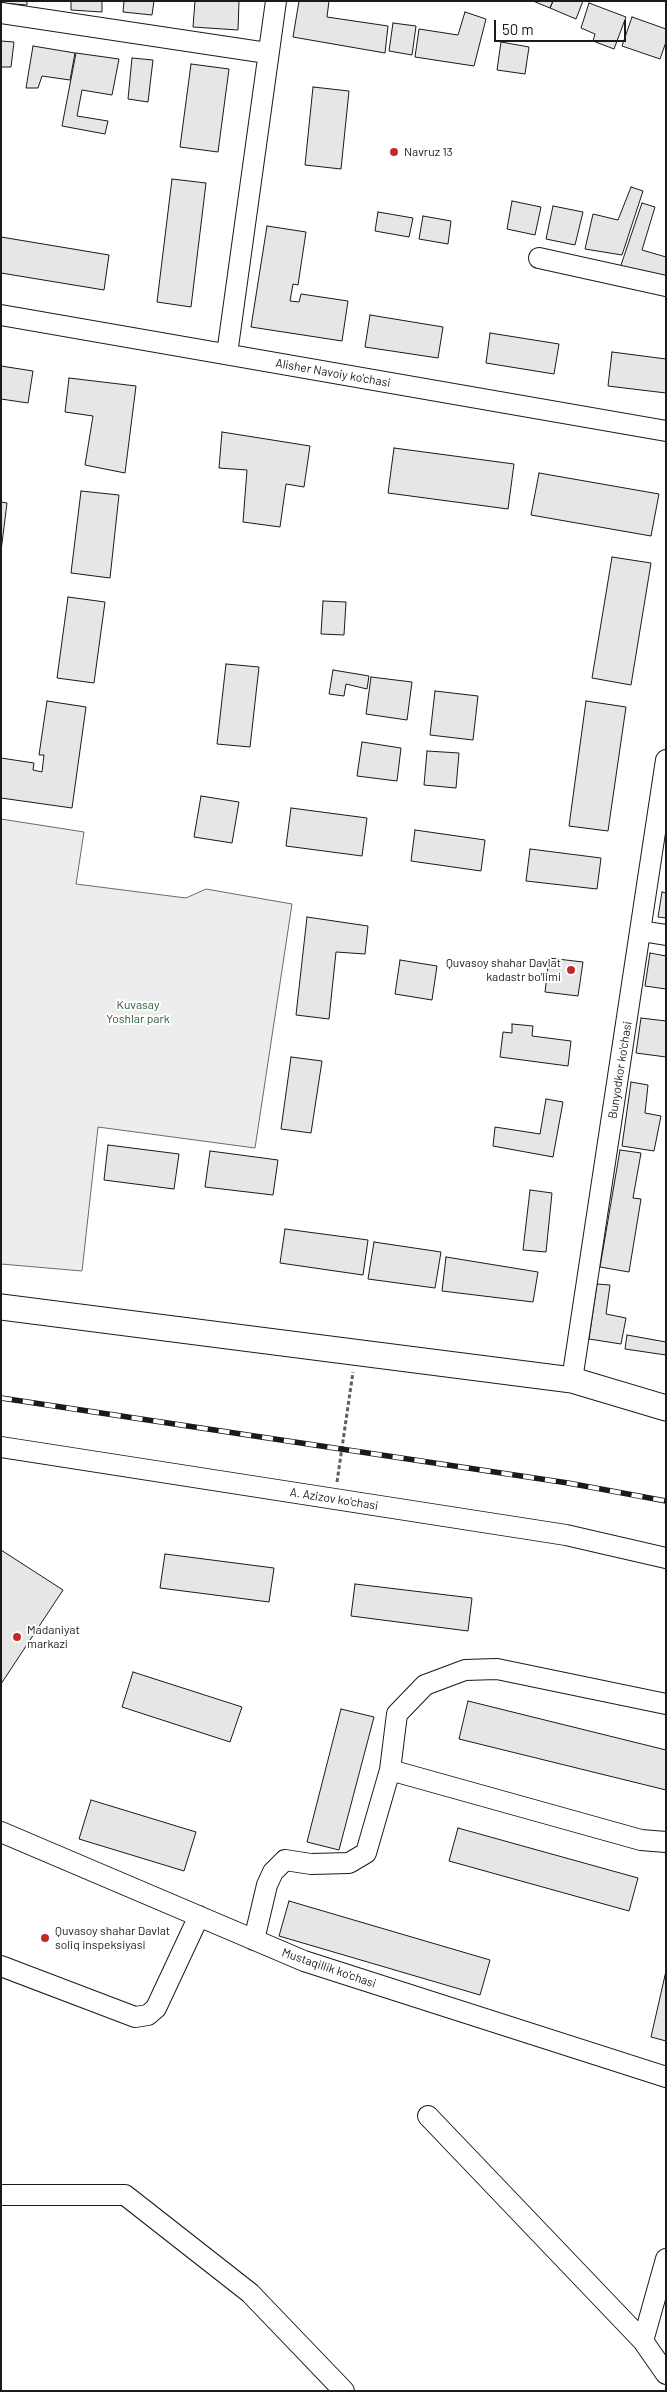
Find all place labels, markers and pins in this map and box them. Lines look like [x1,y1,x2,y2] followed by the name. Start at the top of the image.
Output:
[404,145,453,159] place label: Navruz 13
[388,146,400,158] marker: Navruz 13
[446,956,561,984] place label: Quvasoy shahar Davlat kadastr bo'limi
[565,964,577,976] marker: Quvasoy shahar Davlat kadastr bo'limi
[27,1623,80,1651] place label: Madaniyat markazi
[11,1631,23,1643] marker: Madaniyat markazi
[55,1924,170,1952] place label: Quvasoy shahar Davlat soliq inspeksiyasi
[39,1932,51,1944] marker: Quvasoy shahar Davlat soliq inspeksiyasi

